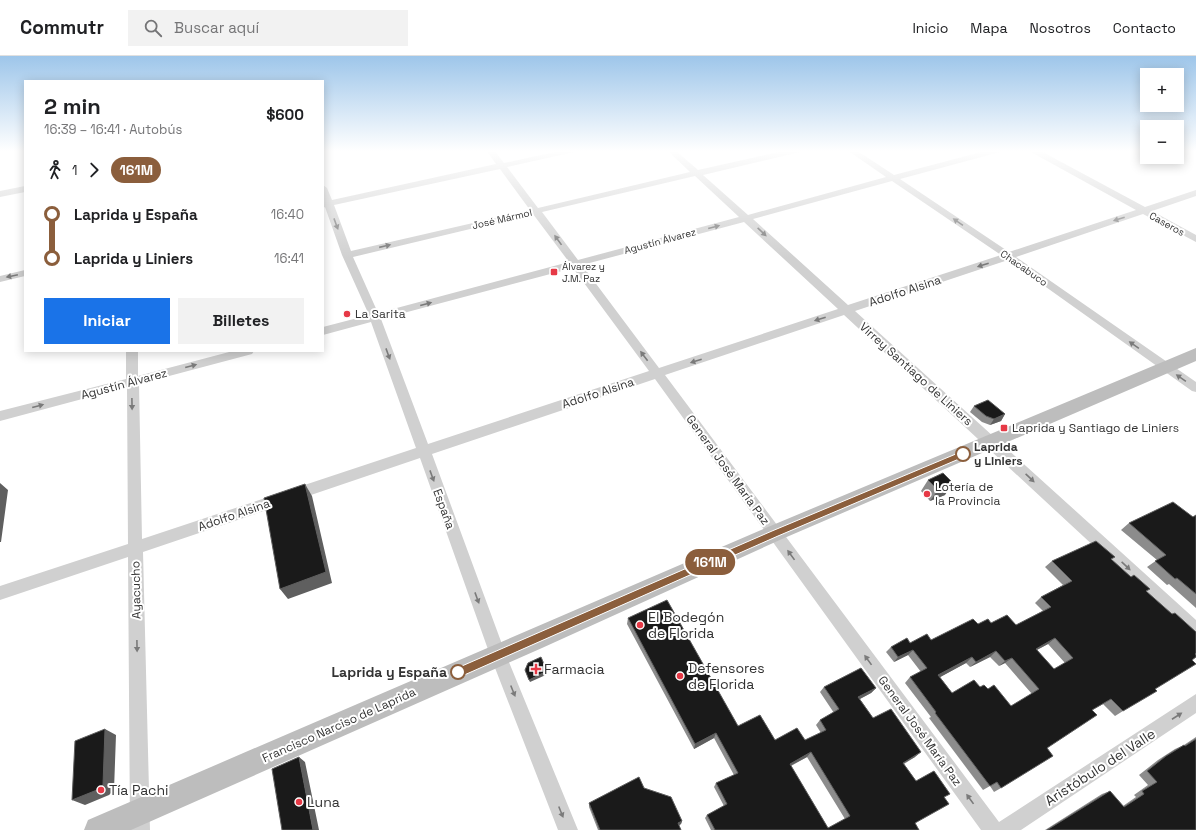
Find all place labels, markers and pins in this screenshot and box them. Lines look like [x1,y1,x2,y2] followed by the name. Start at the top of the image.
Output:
[562,260,605,285] place label: Álvarez y J.M. Paz
[549,267,559,277] marker: Álvarez y J.M. Paz
[355,306,406,322] place label: La Sarita
[342,309,352,319] marker: La Sarita
[1012,420,1179,436] place label: Laprida y Santiago de Liniers
[999,423,1009,433] marker: Laprida y Santiago de Liniers
[974,439,1023,469] place label: Laprida y Liniers
[955,446,971,462] marker: Laprida y Liniers
[935,479,1000,509] place label: Lotería de la Provincia
[922,489,932,499] marker: Lotería de la Provincia
[648,608,724,642] place label: El Bodegón de Florida
[635,620,645,630] marker: El Bodegón de Florida
[688,659,765,693] place label: Defensores de Florida
[544,660,605,678] place label: Farmacia
[332,663,447,681] place label: Laprida y España
[450,664,466,680] marker: Laprida y España
[531,664,541,674] marker: Farmacia
[675,671,685,681] marker: Defensores de Florida
[109,781,168,799] place label: Tía Pachi
[96,785,106,795] marker: Tía Pachi
[307,793,340,811] place label: Luna
[294,797,304,807] marker: Luna

